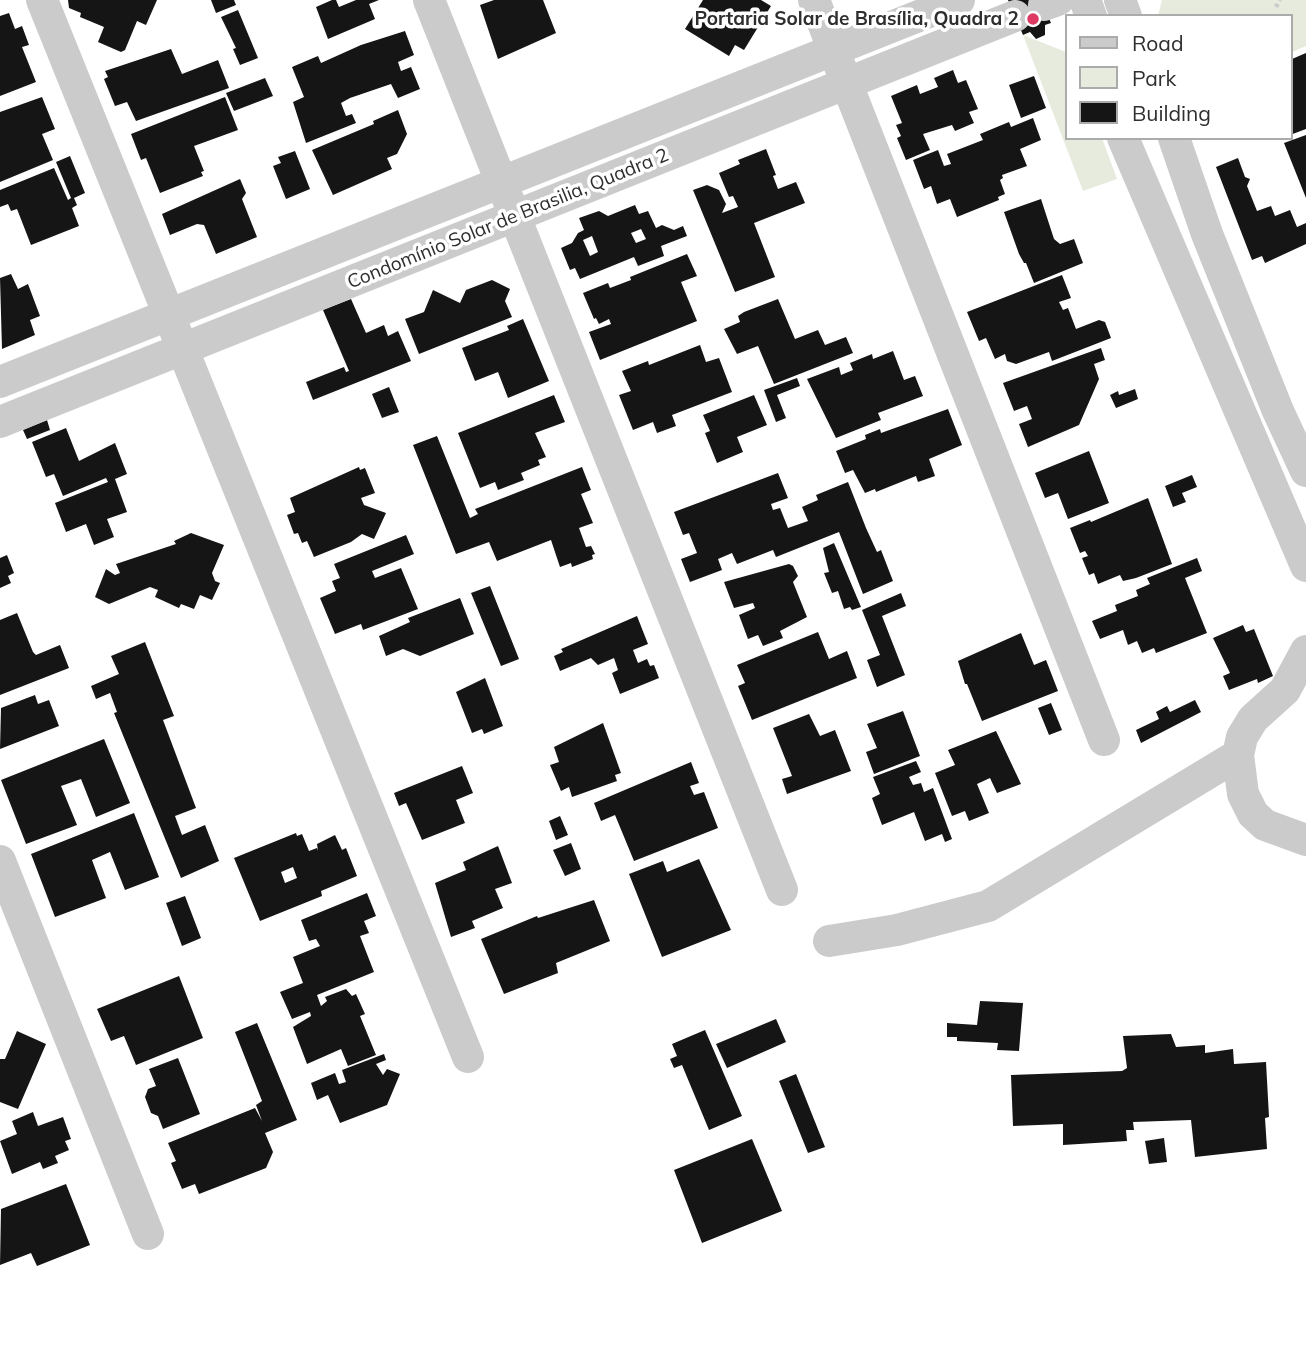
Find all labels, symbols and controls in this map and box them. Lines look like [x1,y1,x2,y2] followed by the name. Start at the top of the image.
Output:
[695,8,1019,30] place label: Portaria Solar de Brasília, Quadra 2
[1025,11,1041,27] marker: Portaria Solar de Brasília, Quadra 2
[1064,14,1292,140] legend
[1132,30,1183,56] text: Road
[1132,65,1176,91] text: Park
[1132,100,1211,126] text: Building
[344,144,672,294] street label: Condomínio Solar de Brasilia, Quadra 2

